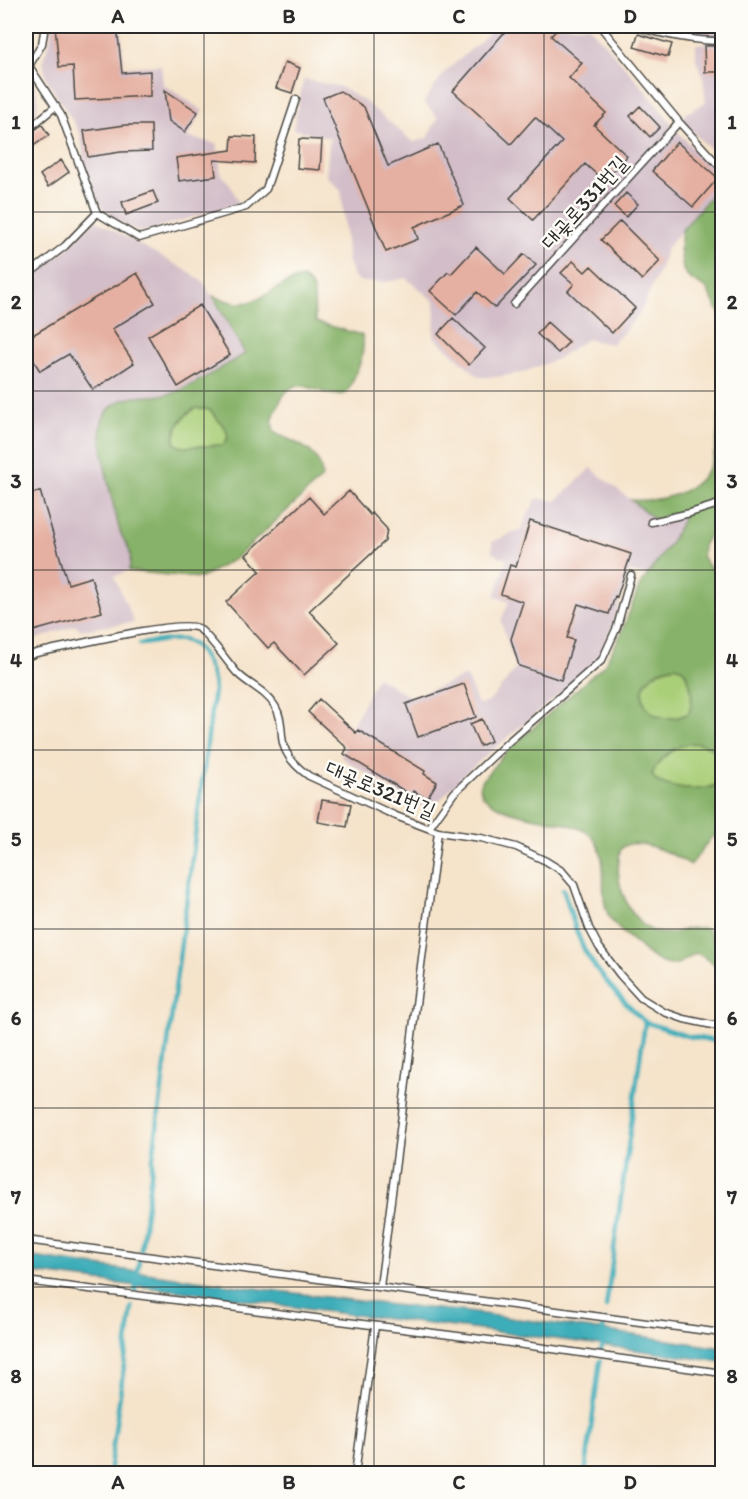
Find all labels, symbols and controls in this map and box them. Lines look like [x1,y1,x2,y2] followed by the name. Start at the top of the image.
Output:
[111,4,125,28] text: A
[283,4,296,28] text: B
[453,4,466,28] text: C
[623,4,637,28] text: D
[11,110,21,134] text: 1
[727,110,737,134] text: 1
[536,150,633,254] street label: 대곶로331번길
[11,290,22,314] text: 2
[727,290,738,314] text: 2
[11,469,22,493] text: 3
[727,469,738,493] text: 3
[10,648,22,672] text: 4
[726,648,738,672] text: 4
[322,755,440,823] street label: 대곶로321번길
[11,827,22,851] text: 5
[727,827,738,851] text: 5
[11,1006,22,1030] text: 6
[727,1006,738,1030] text: 6
[10,1185,21,1209] text: 7
[726,1185,737,1209] text: 7
[11,1364,22,1388] text: 8
[727,1364,738,1388] text: 8
[111,1470,125,1494] text: A
[283,1470,296,1494] text: B
[453,1470,466,1494] text: C
[623,1470,637,1494] text: D

